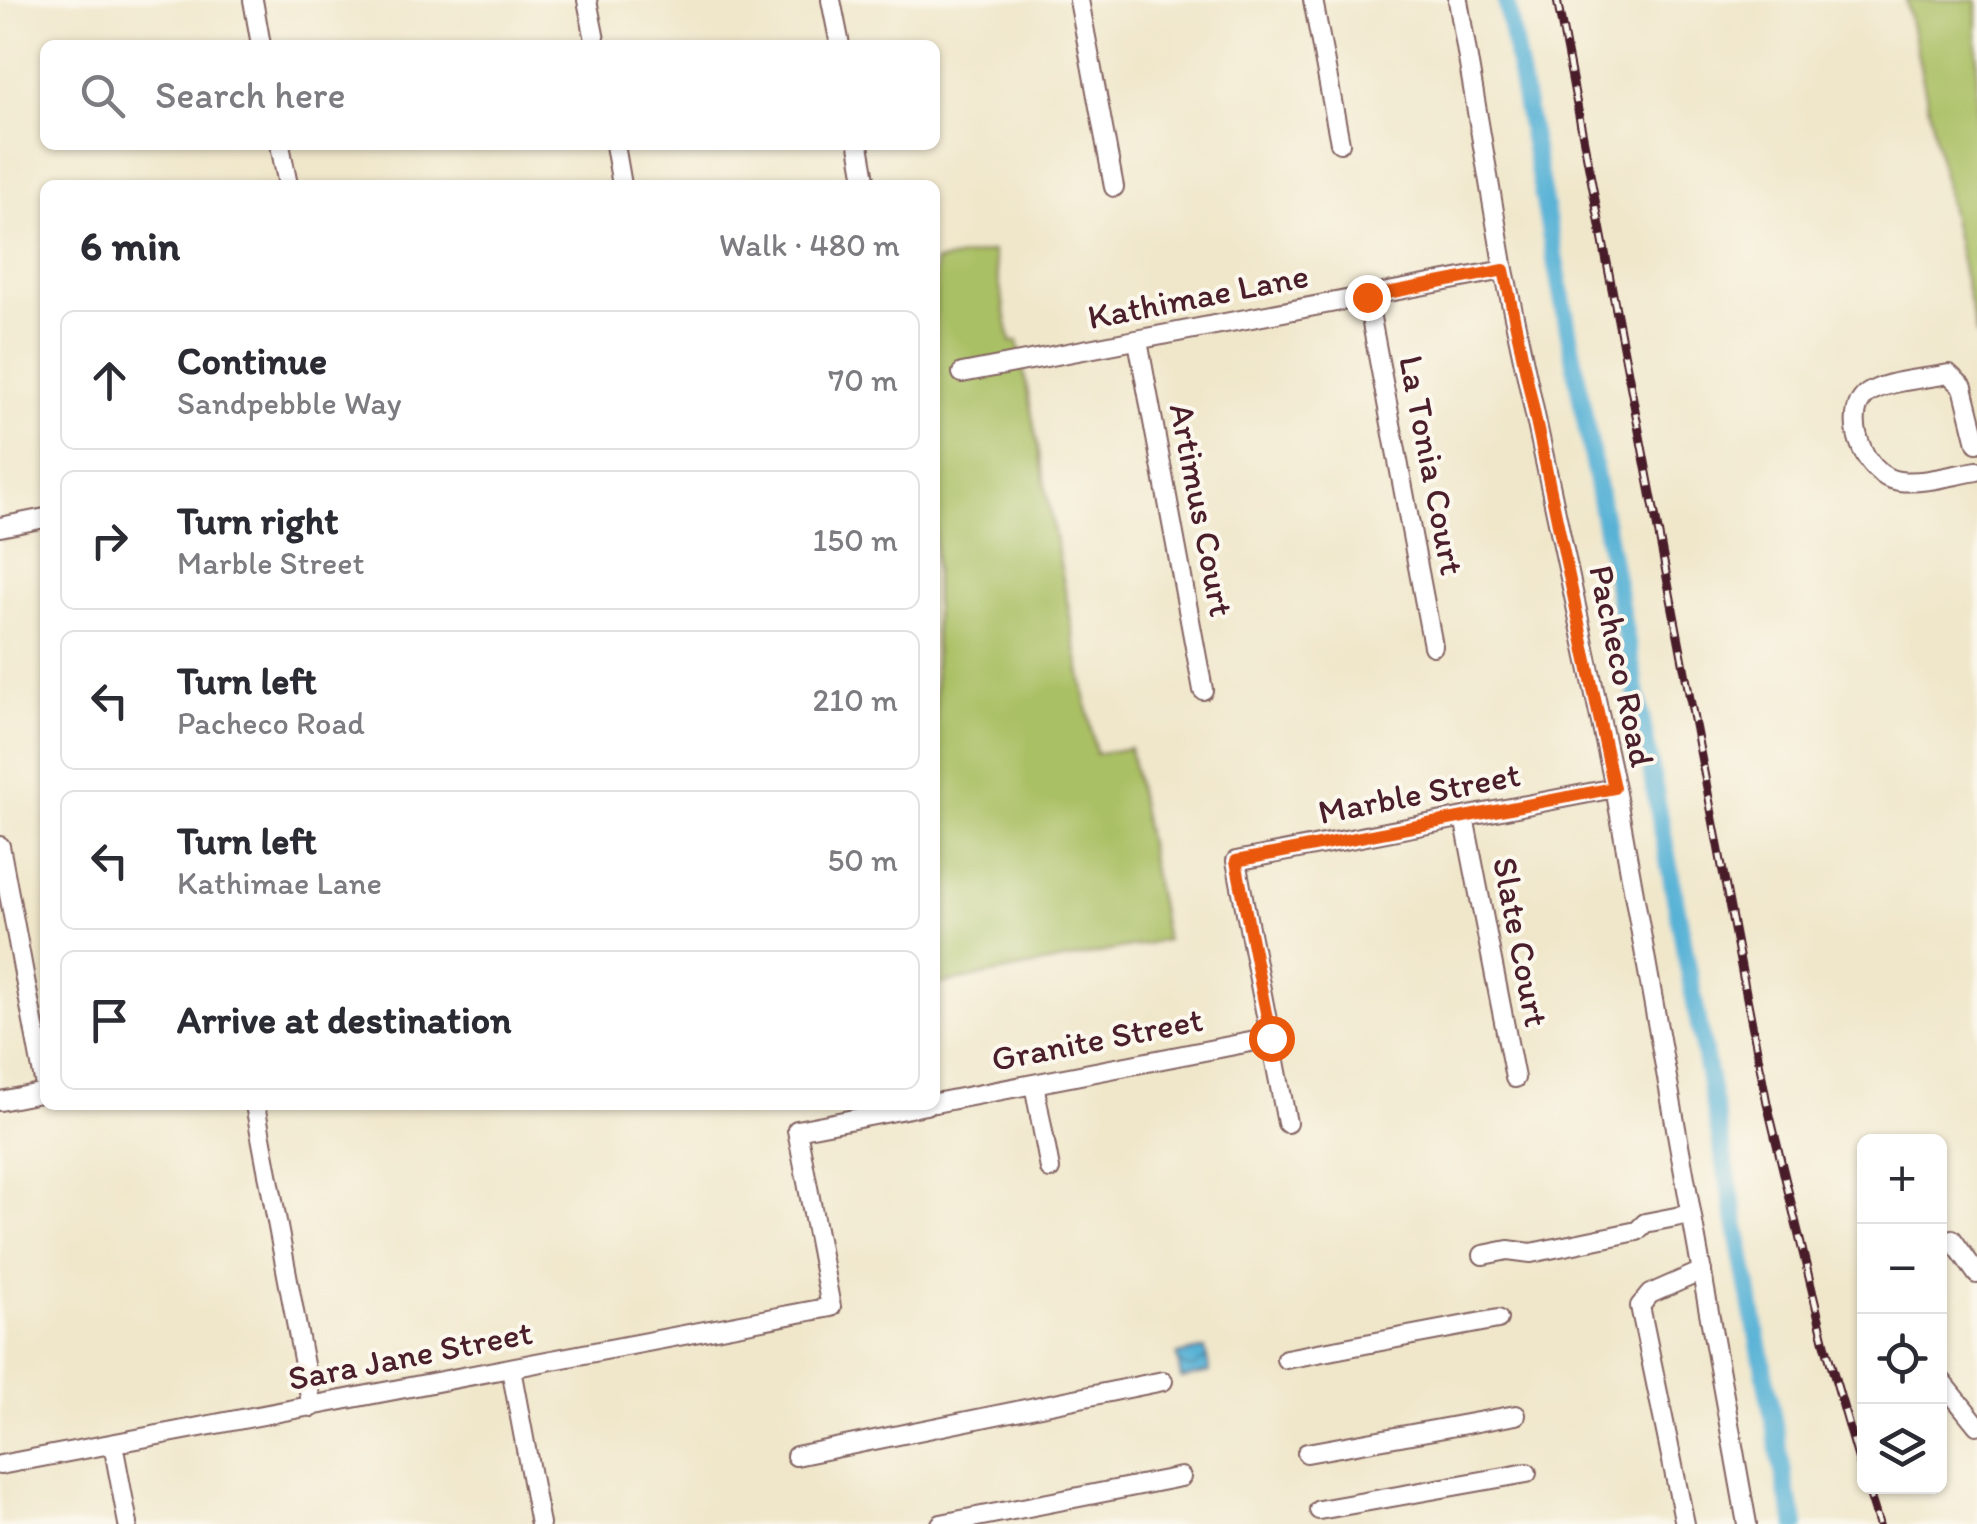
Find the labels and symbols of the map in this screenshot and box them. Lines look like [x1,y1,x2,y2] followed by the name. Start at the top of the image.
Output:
[1084,254,1312,338] street label: Kathimae Lane
[1345,275,1391,321] route end
[1390,352,1474,578] street label: La Tonia Court
[1161,400,1243,620] street label: Artimus Court
[1580,561,1664,771] street label: Pacheco Road
[1314,753,1524,833] street label: Marble Street
[1484,854,1558,1030] street label: Slate Court
[988,998,1206,1080] street label: Granite Street
[1249,1016,1295,1062] route start
[284,1311,536,1399] street label: Sara Jane Street

